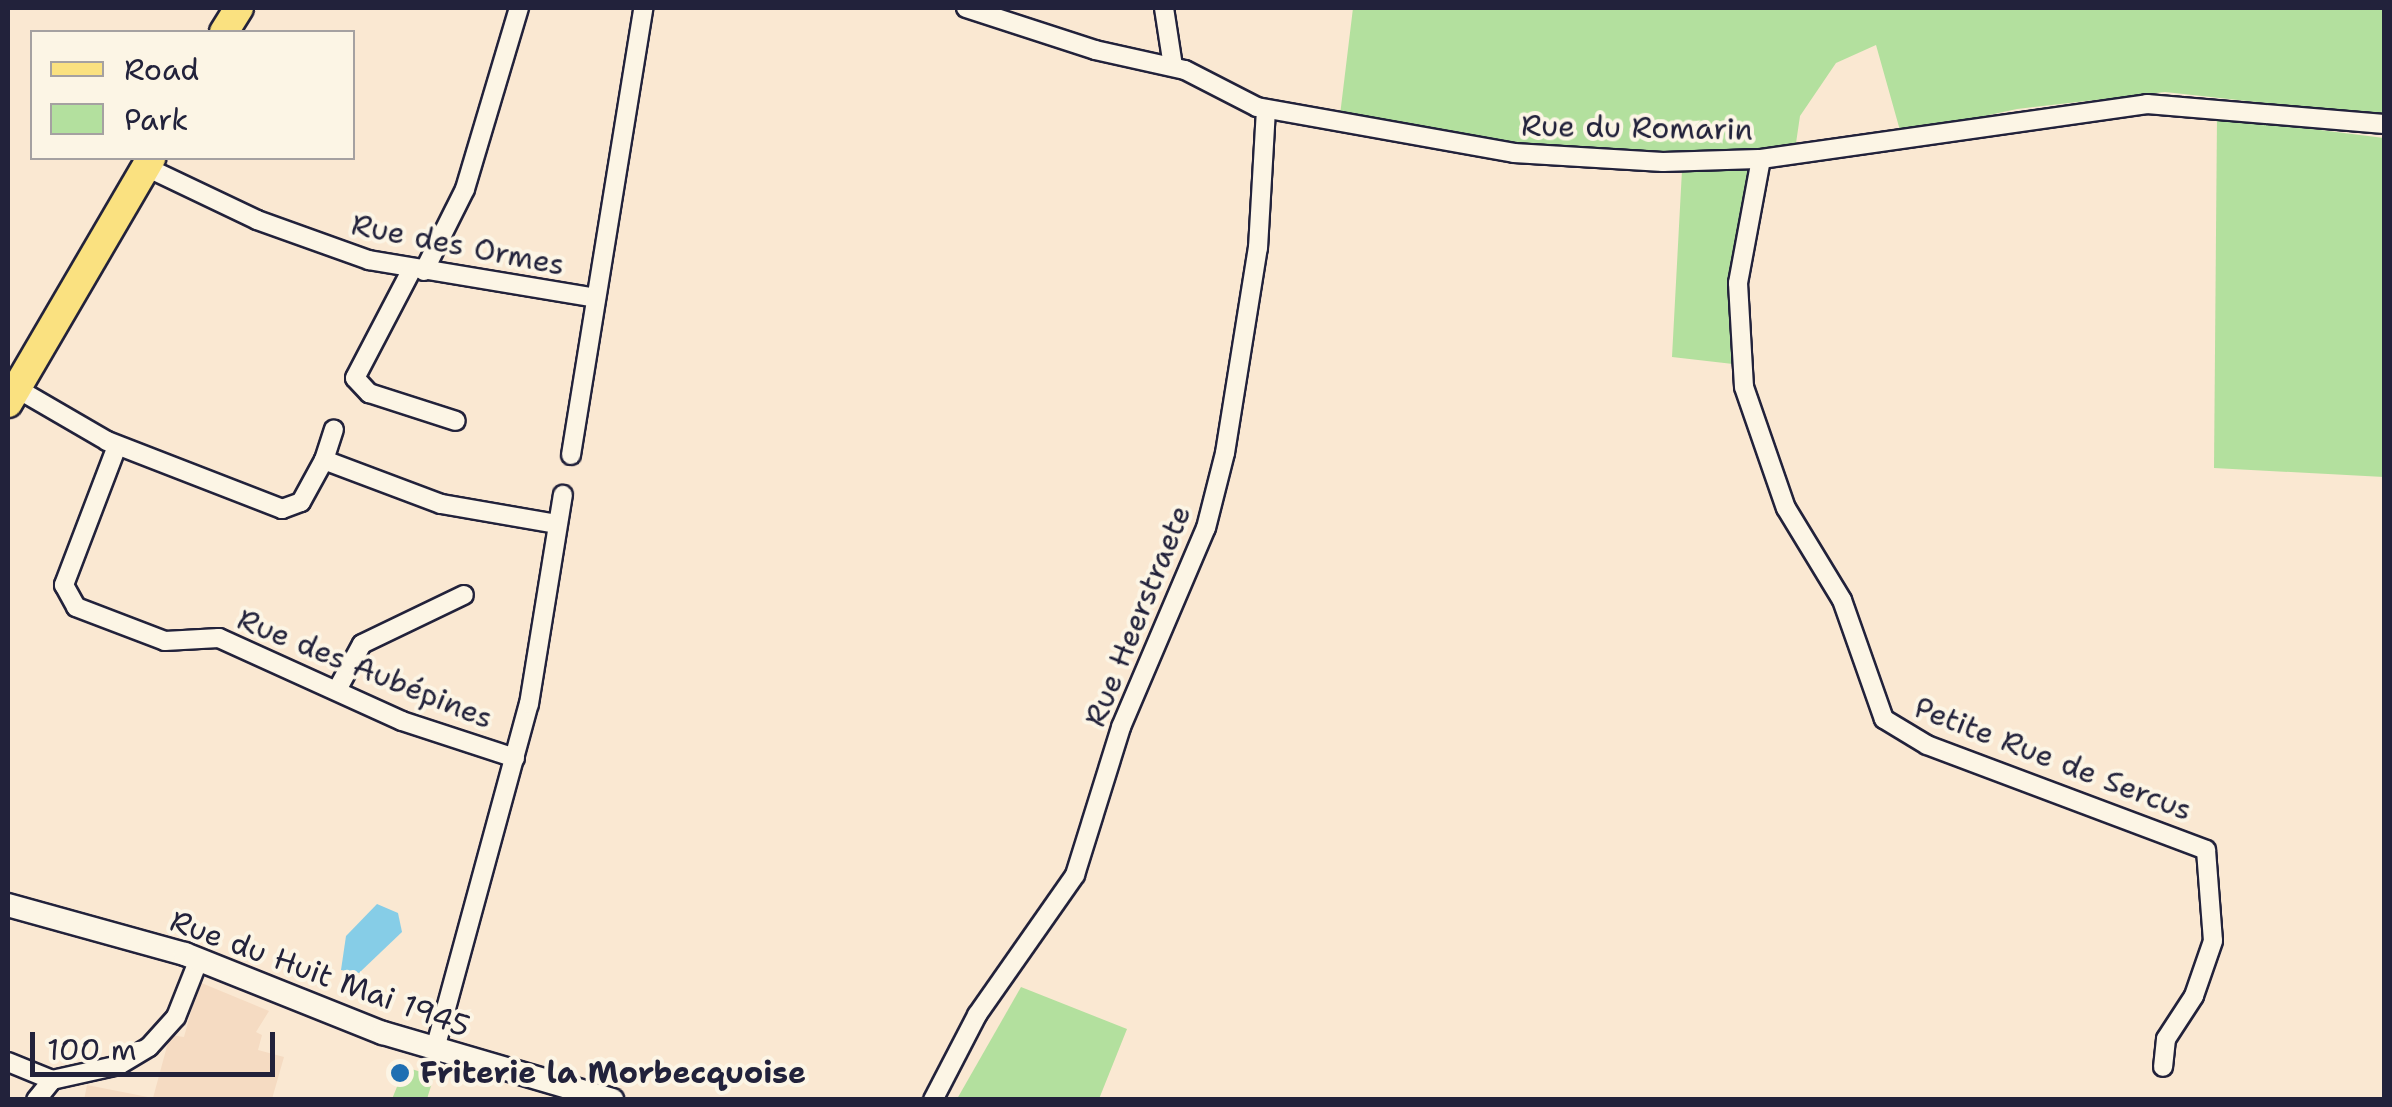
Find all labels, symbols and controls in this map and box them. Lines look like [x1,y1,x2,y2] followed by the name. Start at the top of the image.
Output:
[30,30,355,160] legend
[124,49,199,90] text: Road
[124,99,188,140] text: Park
[1521,108,1753,148] street label: Rue du Romarin
[348,207,568,283] street label: Rue des Ormes
[1077,500,1199,732] street label: Rue Heerstraete
[232,601,498,737] street label: Rue des Aubépines
[1909,689,2197,829] street label: Petite Rue de Sercus
[165,903,475,1045] street label: Rue du Huit Mai 1945
[35,1012,280,1074] scale bar
[47,1029,137,1070] text: 100 m
[420,1055,806,1091] place label: Friterie la Morbecquoise
[389,1062,411,1084] marker: Friterie la Morbecquoise

